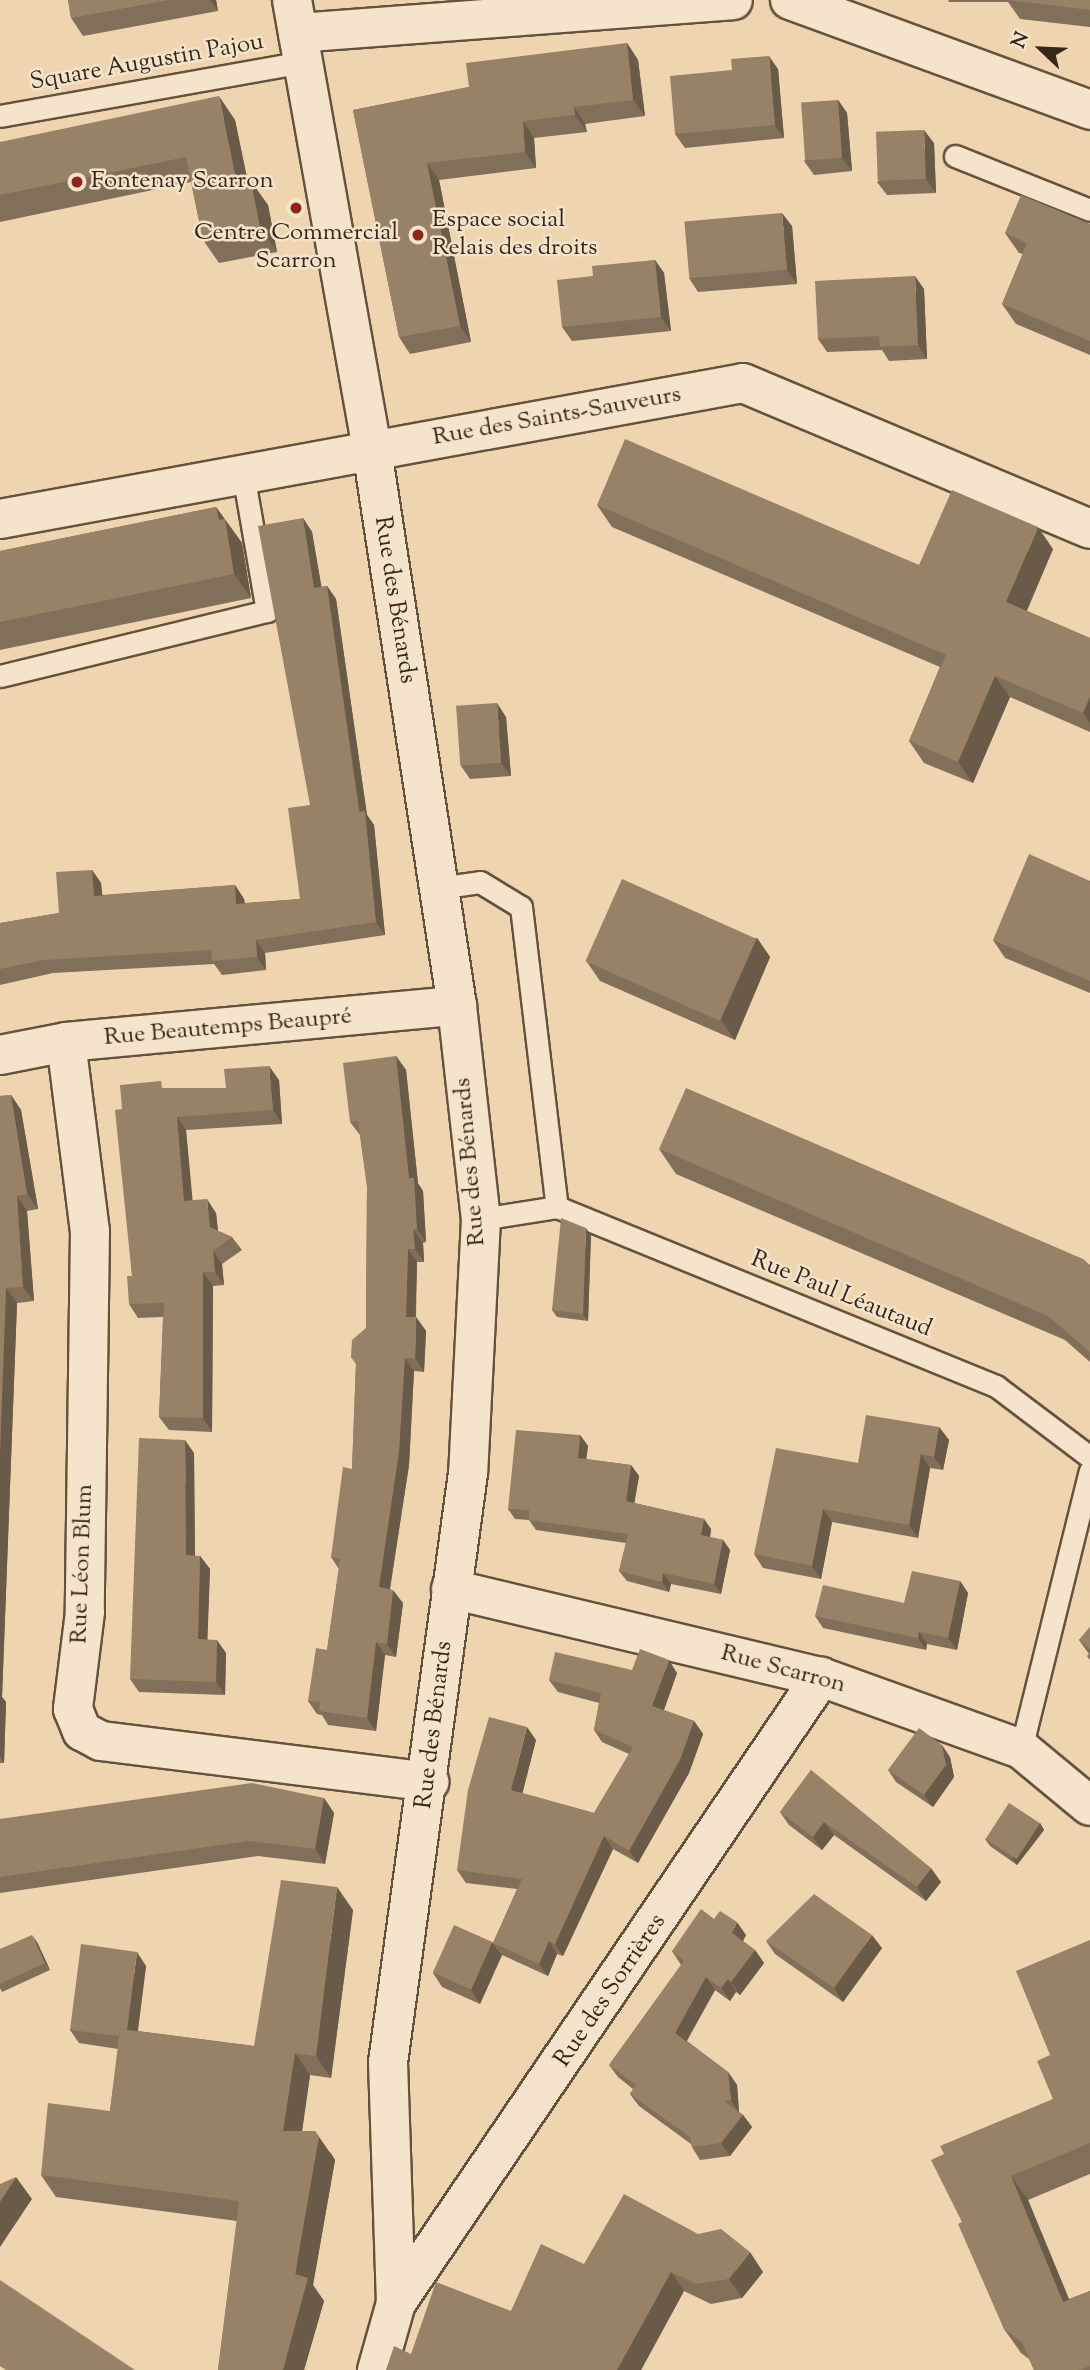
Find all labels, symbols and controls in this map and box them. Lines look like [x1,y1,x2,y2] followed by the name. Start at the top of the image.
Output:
[1006,14,1076,84] north arrow
[28,28,266,98] street label: Square Augustin Pajou
[1006,28,1037,53] text: N
[91,168,274,196] place label: Fontenay Scarron
[69,174,85,190] marker: Fontenay Scarron
[288,200,304,216] marker: Centre Commercial Scarron
[432,207,598,263] place label: Espace social Relais des droits
[194,220,398,276] place label: Centre Commercial Scarron
[410,227,426,243] marker: Espace social Relais des droits
[431,381,683,453] street label: Rue des Saints-Sauveurs
[367,514,421,686] street label: Rue des Bénards
[103,1003,353,1053] street label: Rue Beautemps Beaupré
[449,1077,493,1247] street label: Rue des Bénards
[746,1246,936,1344] street label: Rue Paul Léautaud
[66,1484,100,1644] street label: Rue Léon Blum
[410,1639,460,1811] street label: Rue des Bénards
[718,1640,848,1700] street label: Rue Scarron
[549,1909,673,2073] street label: Rue des Sorrières

